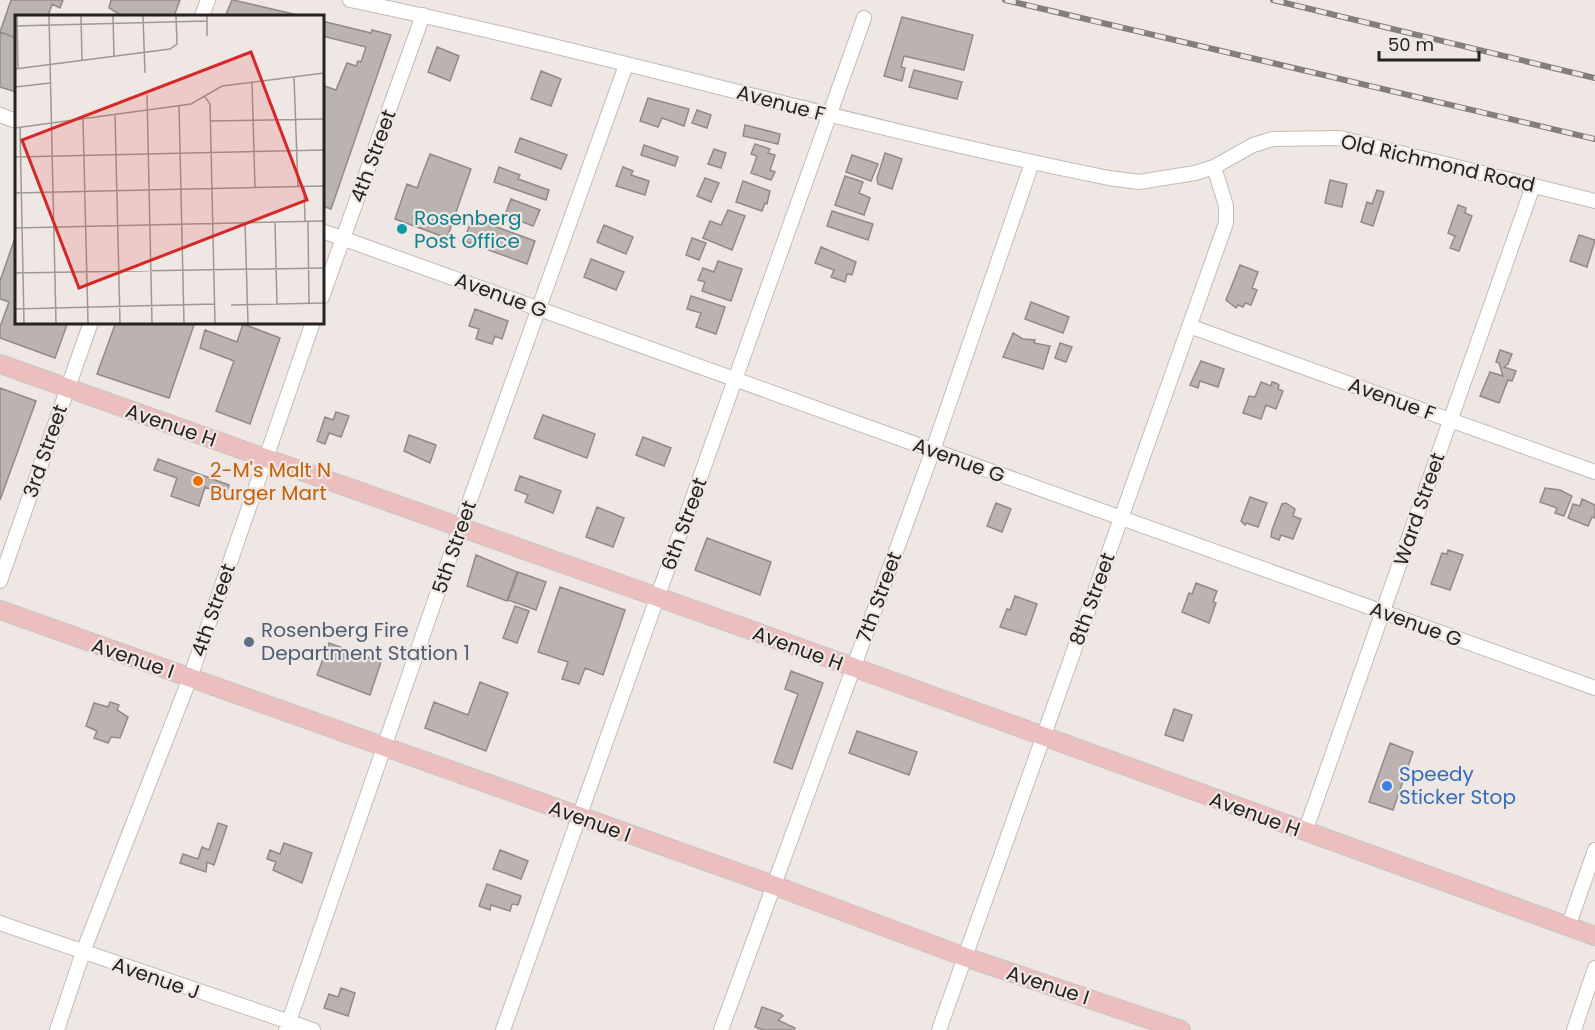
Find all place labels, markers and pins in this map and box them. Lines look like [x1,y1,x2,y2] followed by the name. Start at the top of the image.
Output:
[414,204,522,255] place label: Rosenberg Post Office
[395,222,409,236] marker: Rosenberg Post Office
[210,456,331,507] place label: 2-M's Malt N Burger Mart
[191,474,205,488] marker: 2-M's Malt N Burger Mart
[261,616,470,667] place label: Rosenberg Fire Department Station 1
[242,635,256,649] marker: Rosenberg Fire Department Station 1
[1399,760,1516,811] place label: Speedy Sticker Stop
[1380,779,1394,793] marker: Speedy Sticker Stop

